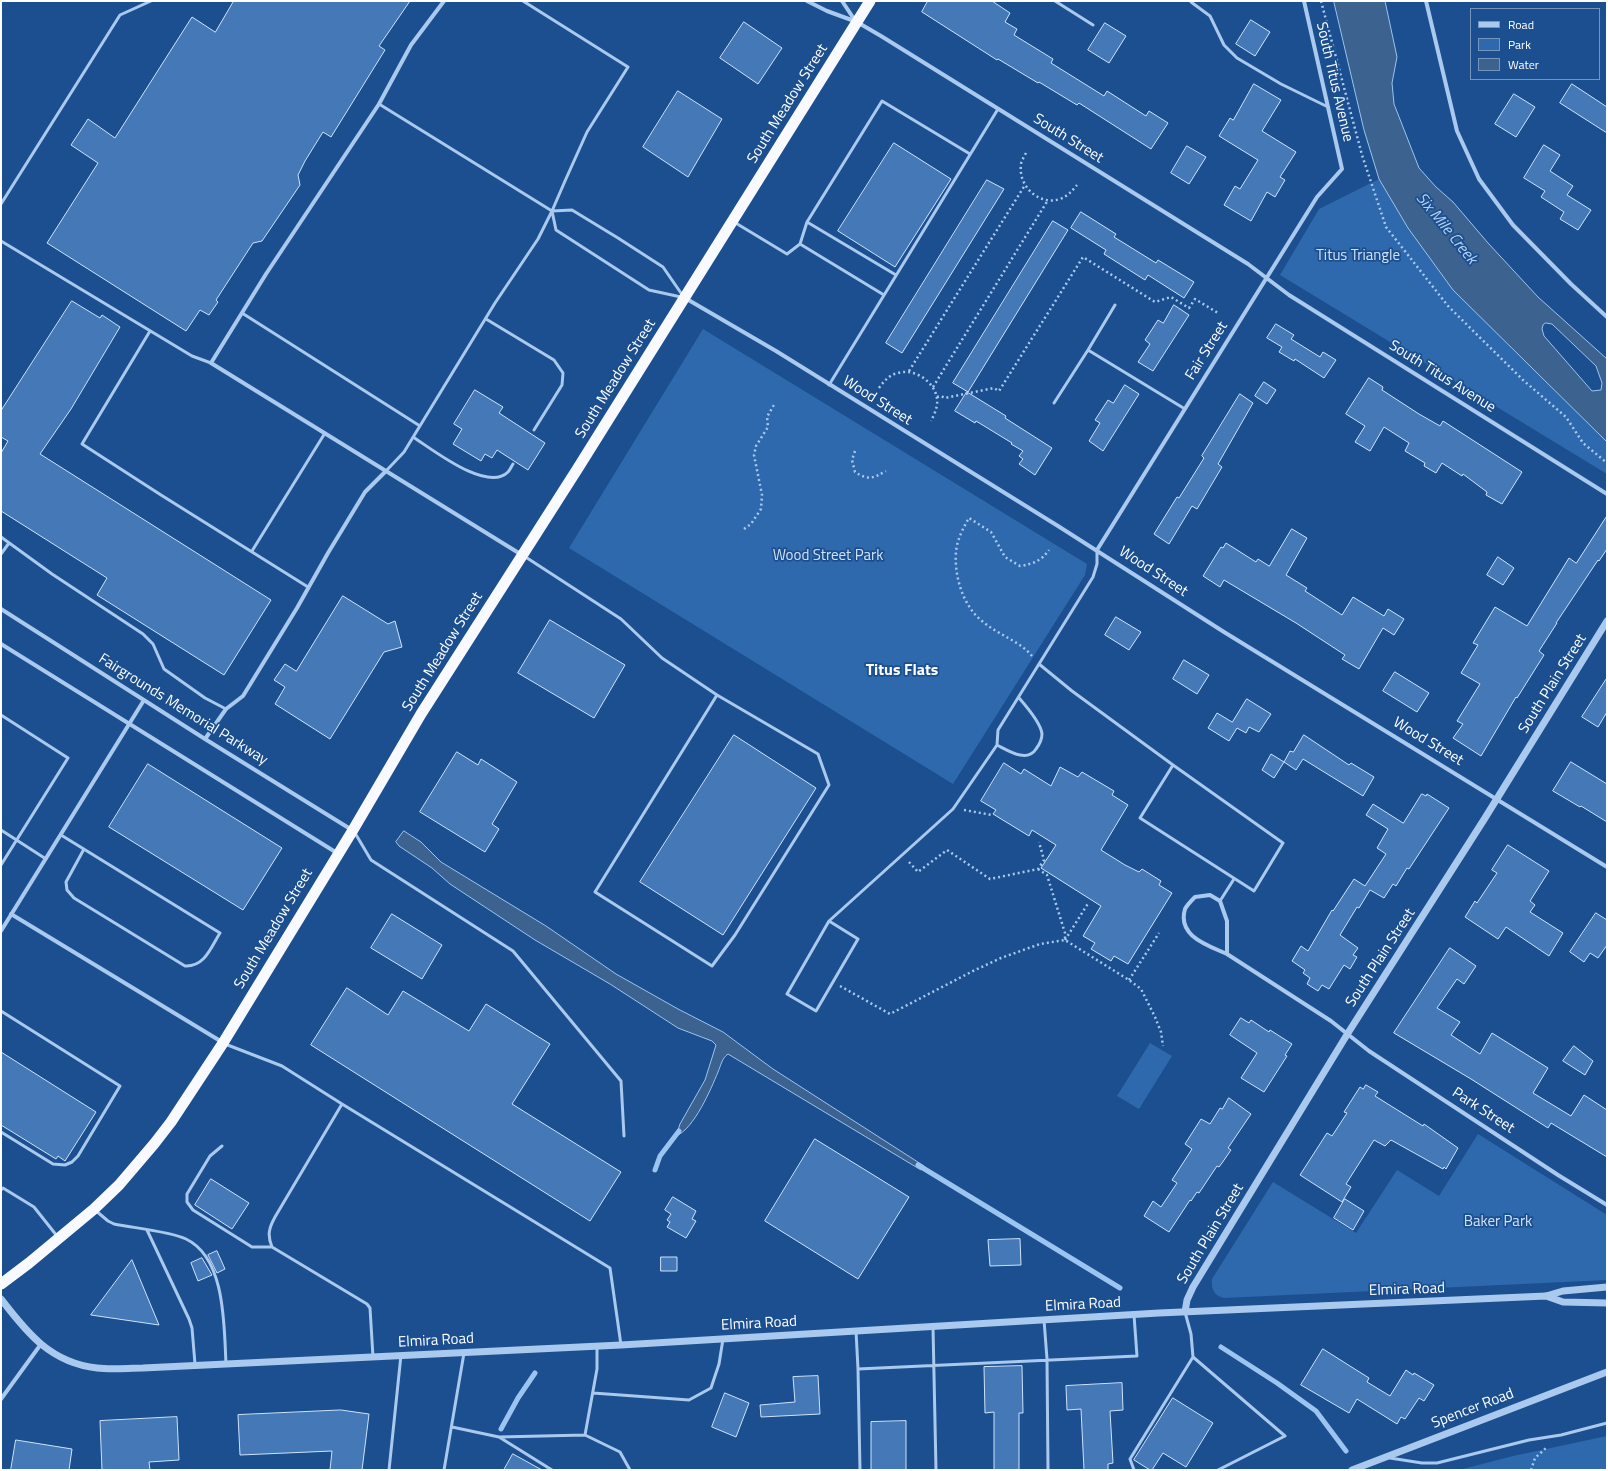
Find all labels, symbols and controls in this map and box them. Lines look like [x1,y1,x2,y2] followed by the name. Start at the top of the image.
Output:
[1470,8,1600,80] legend
[1508,15,1534,34] text: Road
[1311,20,1357,144] street label: South Titus Avenue
[1508,35,1531,54] text: Park
[744,41,832,167] street label: South Meadow Street
[1508,55,1539,74] text: Water
[1030,110,1106,168] street label: South Street
[1411,189,1481,269] water label: Six Mile Creek
[1316,247,1400,265] park label: Titus Triangle
[572,316,660,442] street label: South Meadow Street
[1182,319,1232,383] street label: Fair Street
[1385,337,1499,417] street label: South Titus Avenue
[839,373,915,429] street label: Wood Street
[1115,543,1191,601] street label: Wood Street
[773,547,883,565] park label: Wood Street Park
[399,589,487,715] street label: South Meadow Street
[1515,631,1591,737] street label: South Plain Street
[95,650,271,770] street label: Fairgrounds Memorial Parkway
[866,661,938,681] district label: Titus Flats
[1390,714,1466,770] street label: Wood Street
[231,865,317,993] street label: South Meadow Street
[1342,905,1420,1011] street label: South Plain Street
[1448,1084,1518,1138] street label: Park Street
[1174,1181,1248,1287] street label: South Plain Street
[1464,1213,1532,1231] park label: Baker Park
[1369,1280,1445,1300] street label: Elmira Road
[1045,1294,1121,1316] street label: Elmira Road
[721,1313,797,1335] street label: Elmira Road
[398,1330,474,1352] street label: Elmira Road
[1429,1385,1517,1433] street label: Spencer Road

